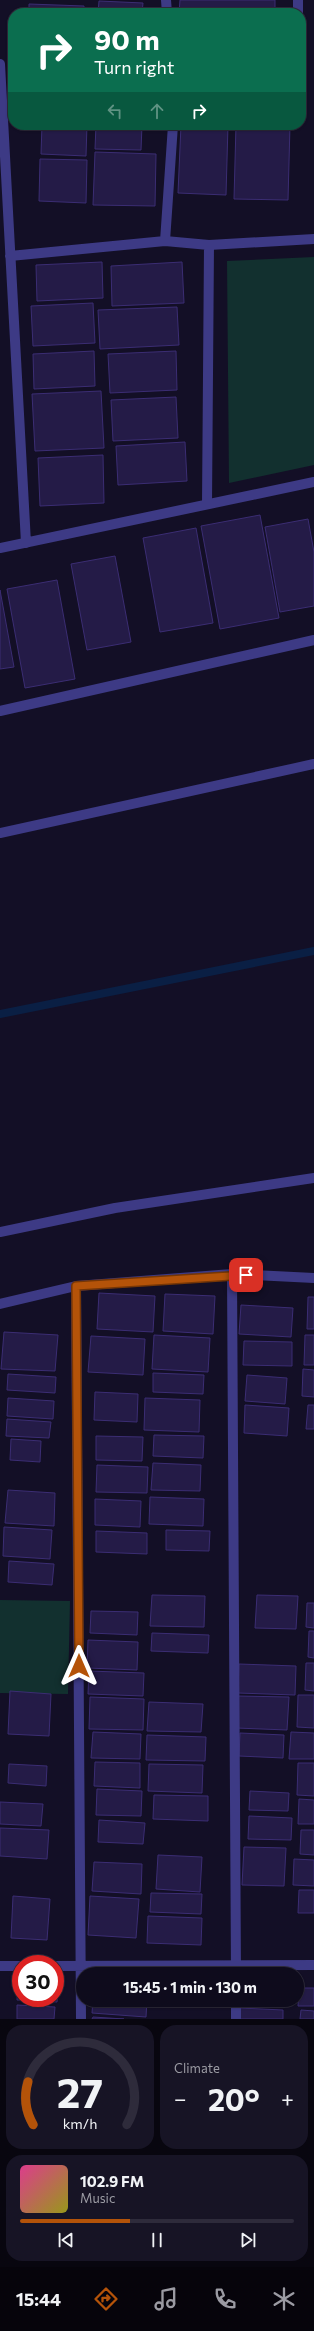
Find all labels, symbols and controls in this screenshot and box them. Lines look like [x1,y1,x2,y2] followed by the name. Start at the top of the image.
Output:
[94,22,160,56] text: 90 m
[28,24,80,76] icon: right
[94,56,174,78] text: Turn right
[104,100,126,122] icon: left
[146,100,168,122] icon: ahead
[188,100,210,122] icon: right
[229,1258,263,1292] pin
[235,1264,257,1286] icon: arrive
[58,1645,100,1687] position arrow
[12,1955,64,2007] speed limit sign: 30
[123,1978,257,1996] text: 15:45 · 1 min · 130 m
[174,2060,220,2076] text: Climate
[57,2066,103,2117] text: 27
[208,2080,260,2117] text: 20°
[174,2085,187,2112] text: −
[281,2085,294,2112] text: +
[63,2114,97,2132] text: km/h
[80,2172,144,2190] text: 102.9 FM
[80,2190,115,2206] text: Music
[55,2229,77,2251] icon: previous
[146,2229,168,2251] icon: pause
[237,2229,259,2251] icon: next
[92,2285,120,2313] icon: directions
[152,2285,180,2313] icon: music
[211,2285,239,2313] icon: phone
[270,2285,298,2313] icon: climate
[16,2288,61,2310] text: 15:44

